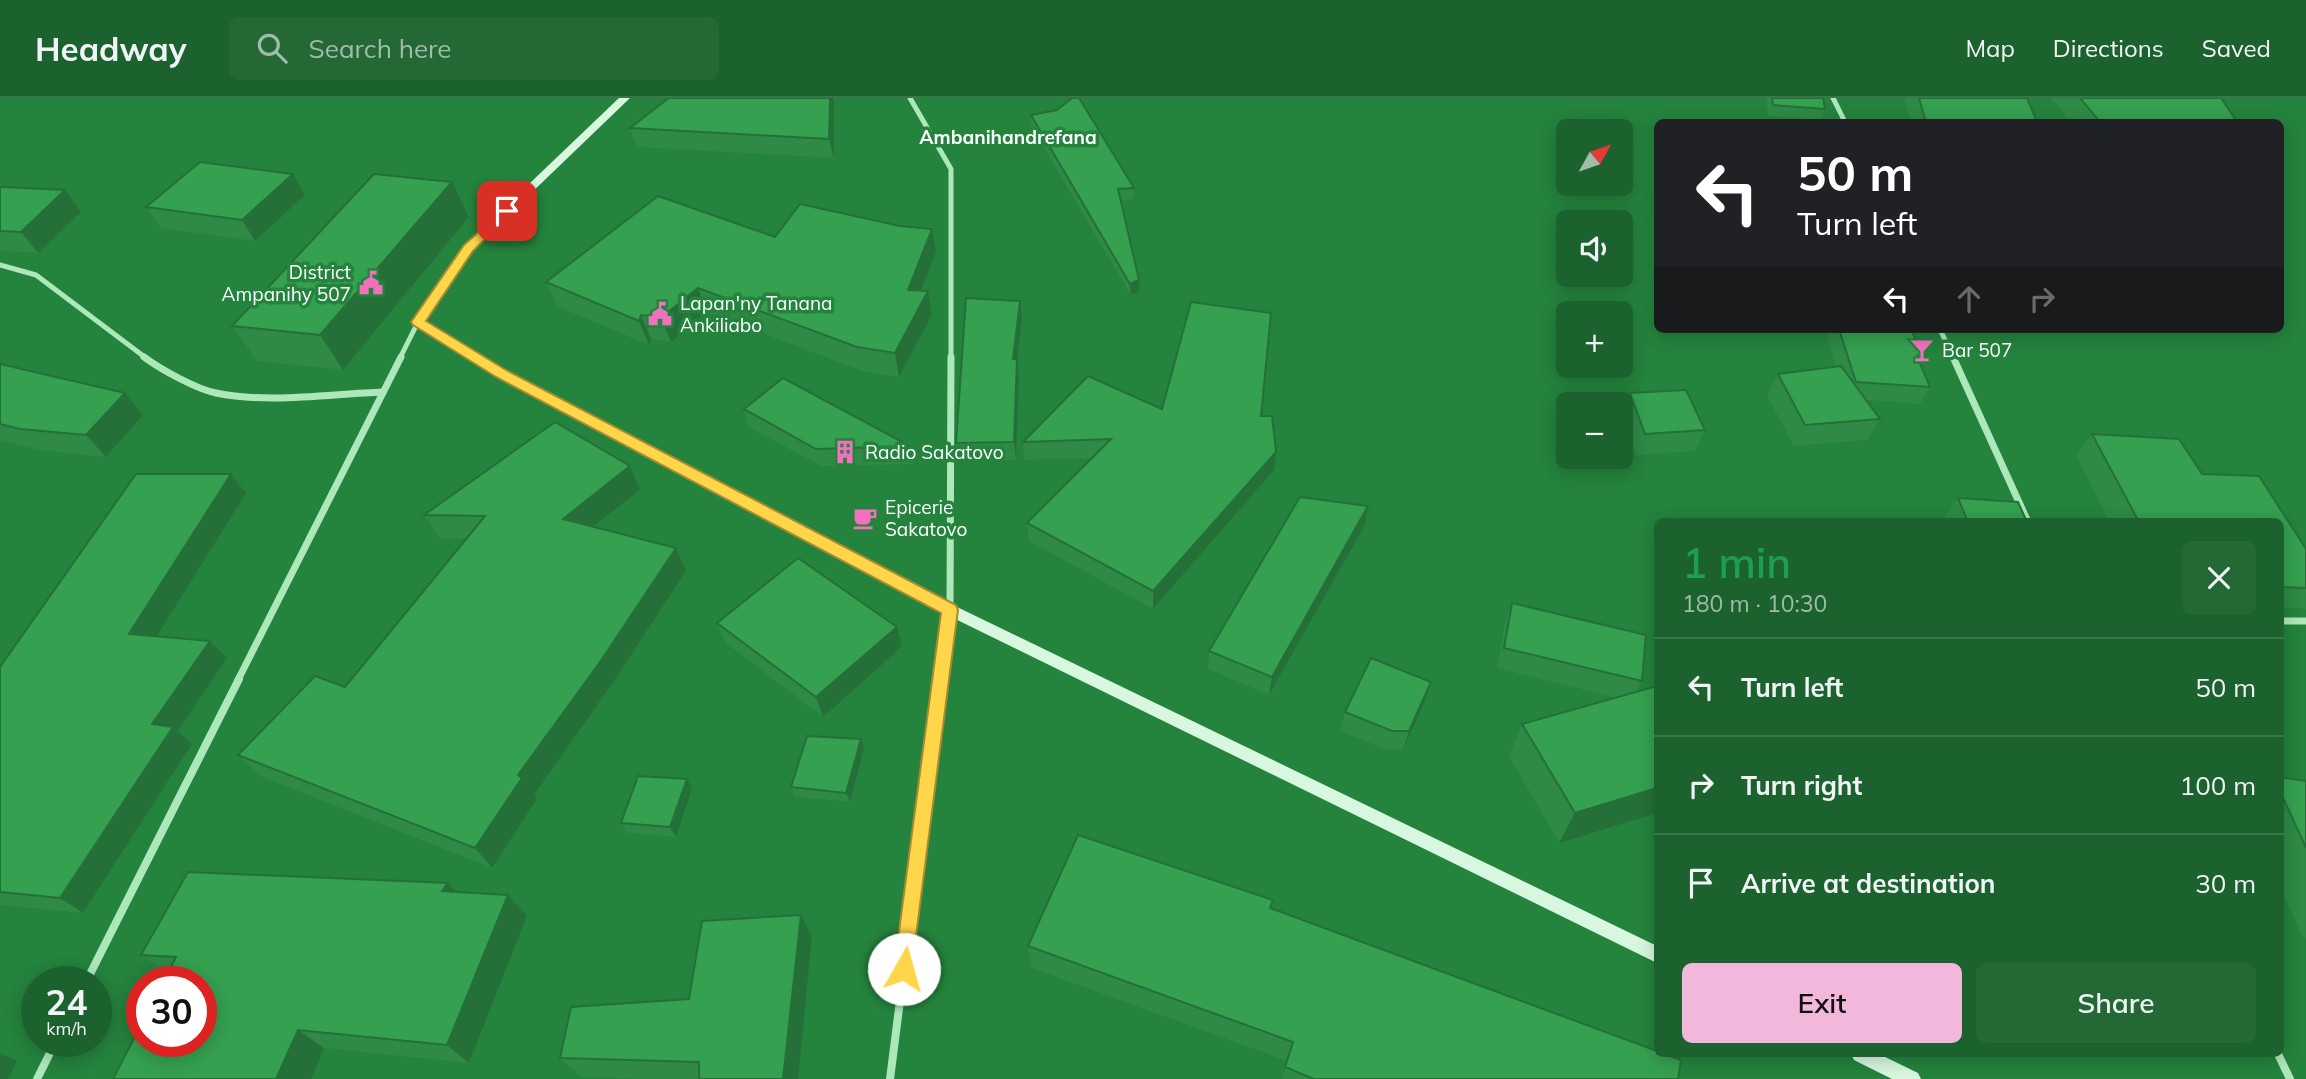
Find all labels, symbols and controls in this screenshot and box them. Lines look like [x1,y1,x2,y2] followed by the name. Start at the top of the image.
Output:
[229,17,719,80] search box
[35,28,187,69] text: Headway
[253,29,291,67] icon: search
[309,32,451,65] text: Search here
[1965,33,2015,63] text: Map
[2053,33,2164,63] text: Directions
[2202,33,2271,63] text: Saved
[1556,119,1633,196] north arrow
[1556,119,1633,469] map controls
[919,125,1097,149] district label: Ambanihandrefana
[1797,142,1913,203] text: 50 m
[1682,147,1773,238] icon: left
[477,181,537,241] pin
[488,192,526,230] icon: arrive
[1797,203,1917,243] text: Turn left
[1556,210,1633,287] button: sound
[222,260,351,306] place label: District Ampanihy 507
[357,269,385,297] public building icon: District Ampanihy 507
[1877,280,1915,318] icon: left
[1950,280,1988,318] icon: ahead
[2023,280,2061,318] icon: right
[680,291,832,337] place label: Lapan'ny Tanana Ankiliabo
[646,300,674,328] public building icon: Lapan'ny Tanana Ankiliabo
[1556,301,1633,378] button: +
[1908,336,1936,364] bar icon: Bar 507
[1942,338,2012,362] place label: Bar 507
[1556,392,1633,469] button: −
[831,438,859,466] building icon: Radio Sakatovo
[865,440,1004,464] place label: Radio Sakatovo
[885,495,967,541] place label: Epicerie Sakatovo
[851,504,879,532] cafe icon: Epicerie Sakatovo
[1682,536,1791,589] text: 1 min
[2182,541,2256,615] button: close
[1682,589,1827,618] text: 180 m · 10:30
[1682,668,1720,706] icon: left
[1741,671,1843,704] text: Turn left
[2195,671,2256,704] text: 50 m
[1682,766,1720,804] icon: right
[1741,769,1862,802] text: Turn right
[2180,769,2256,802] text: 100 m
[1682,864,1720,902] icon: arrive
[1741,867,1996,900] text: Arrive at destination
[2195,867,2256,900] text: 30 m
[867,932,941,1006] position arrow
[1682,963,1962,1043] button: Exit
[1976,963,2256,1043] button: Share
[126,966,217,1057] speed limit sign: 30
[45,980,88,1024] text: 24
[46,1017,87,1040] text: km/h

